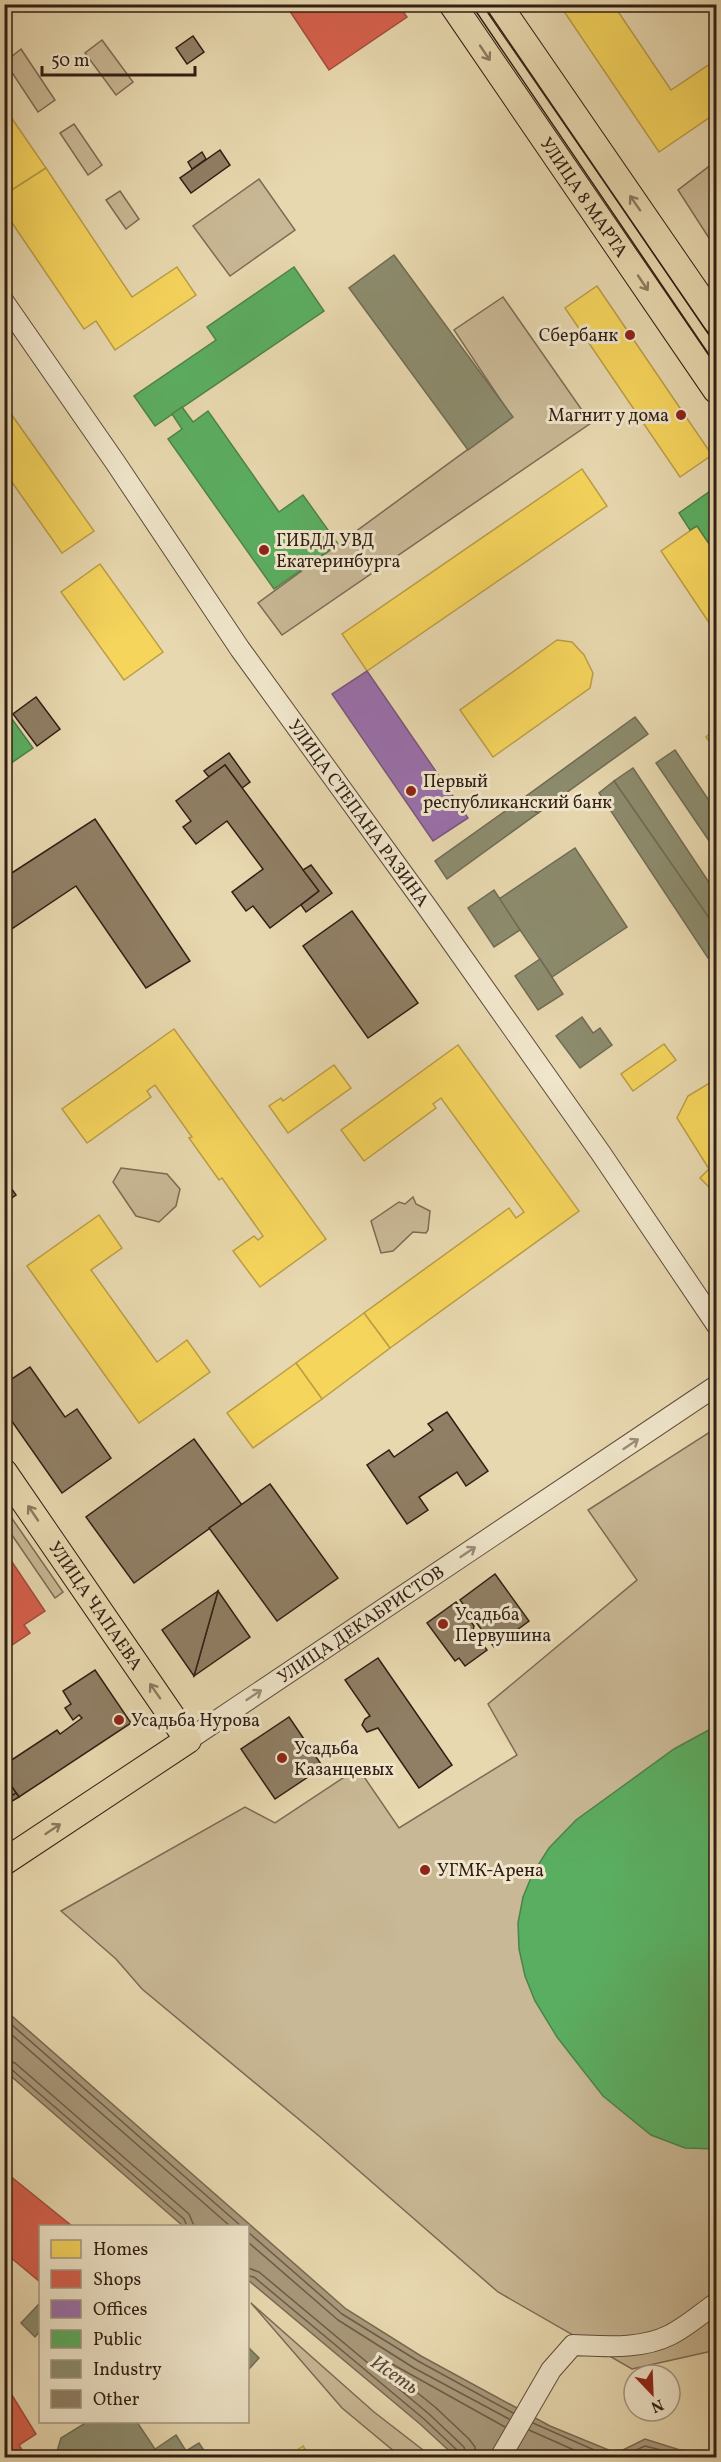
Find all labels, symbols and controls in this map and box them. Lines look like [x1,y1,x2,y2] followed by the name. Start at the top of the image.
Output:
[42,39,195,77] scale bar
[479,44,491,60] one-way arrow
[51,49,90,74] text: 50 m
[533,133,633,263] street label: УЛИЦА 8 МАРТА
[629,196,641,212] one-way arrow
[637,274,649,290] one-way arrow
[539,324,618,349] place label: Сбербанк
[623,328,637,342] marker: Сбербанк
[548,404,669,429] place label: Магнит у дома
[674,408,688,422] marker: Магнит у дома
[276,529,401,575] place label: ГИБДД УВД Екатеринбурга
[257,543,271,557] marker: ГИБДД УВД Екатеринбурга
[281,715,434,913] street label: УЛИЦА СТЕПАНА РАЗИНА
[423,770,612,816] place label: Первый республиканский банк
[404,784,418,798] marker: Первый республиканский банк
[622,1437,639,1450] one-way arrow
[27,1505,39,1522] one-way arrow
[41,1537,148,1676] street label: УЛИЦА ЧАПАЕВА
[460,1546,476,1558] one-way arrow
[273,1560,450,1690] street label: УЛИЦА ДЕКАБРИСТОВ
[455,1603,551,1649] place label: Усадьба Первушина
[436,1617,450,1631] marker: Усадьба Первушина
[149,1683,161,1700] one-way arrow
[245,1689,262,1701] one-way arrow
[131,1709,260,1734] place label: Усадьба Нурова
[112,1713,126,1727] marker: Усадьба Нурова
[294,1737,394,1783] place label: Усадьба Казанцевых
[275,1751,289,1765] marker: Усадьба Казанцевых
[44,1823,61,1835] one-way arrow
[437,1859,544,1884] place label: УГМК-Арена
[418,1863,432,1877] marker: УГМК-Арена
[39,2225,249,2423] legend
[93,2238,148,2263] text: Homes
[93,2268,141,2293] text: Shops
[93,2298,148,2323] text: Offices
[93,2328,142,2353] text: Public
[364,2349,424,2402] water label: Исеть
[93,2358,162,2383] text: Industry
[622,2363,682,2423] north arrow
[93,2388,140,2413] text: Other
[647,2393,667,2418] text: N

